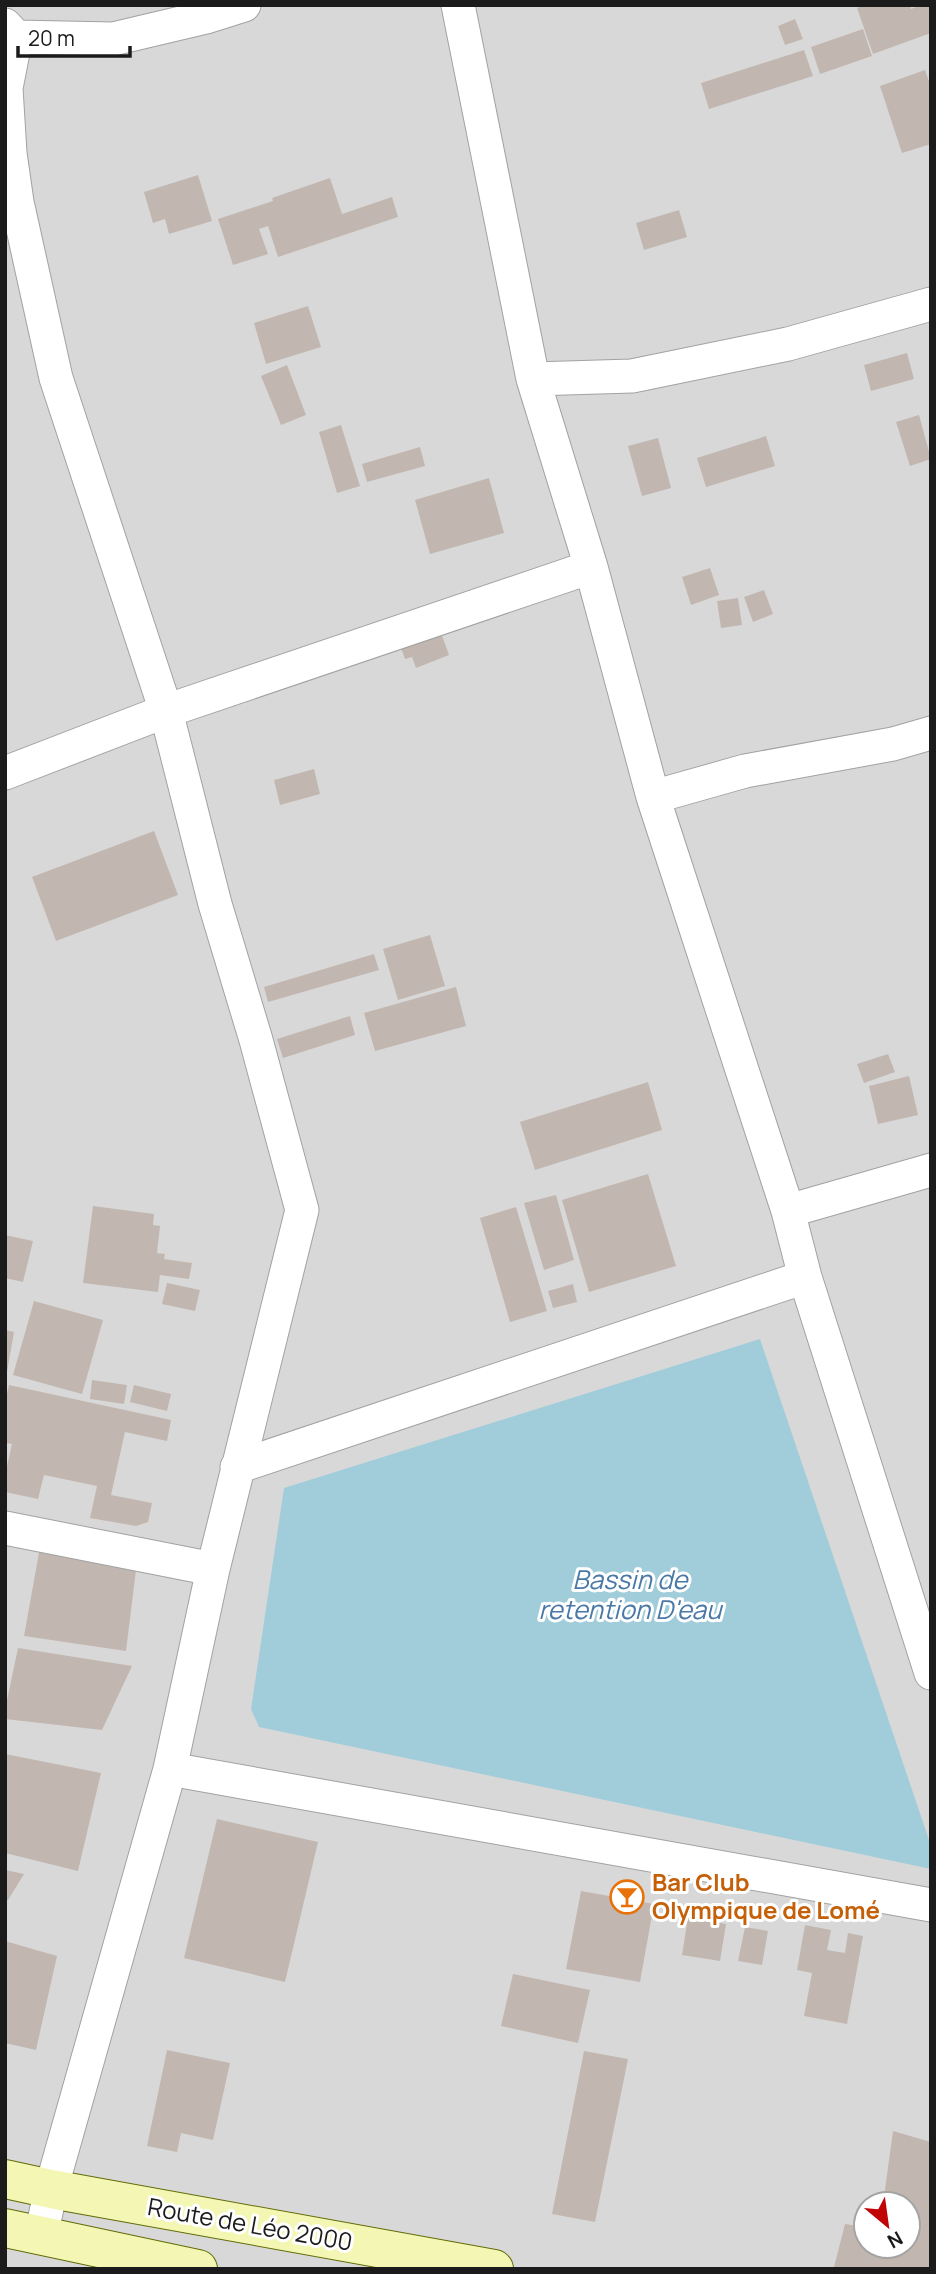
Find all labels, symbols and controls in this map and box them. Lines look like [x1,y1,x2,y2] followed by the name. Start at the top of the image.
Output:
[18,14,130,58] scale bar
[28,24,75,52] text: 20 m
[539,1561,724,1627] water label: Bassin de retention D'eau
[652,1865,880,1926] place label: Bar Club Olympique de Lomé
[608,1878,646,1916] bar icon: Bar Club Olympique de Lomé
[145,2189,355,2258] street label: Route de Léo 2000
[852,2190,922,2260] north arrow
[883,2225,908,2255] text: N

